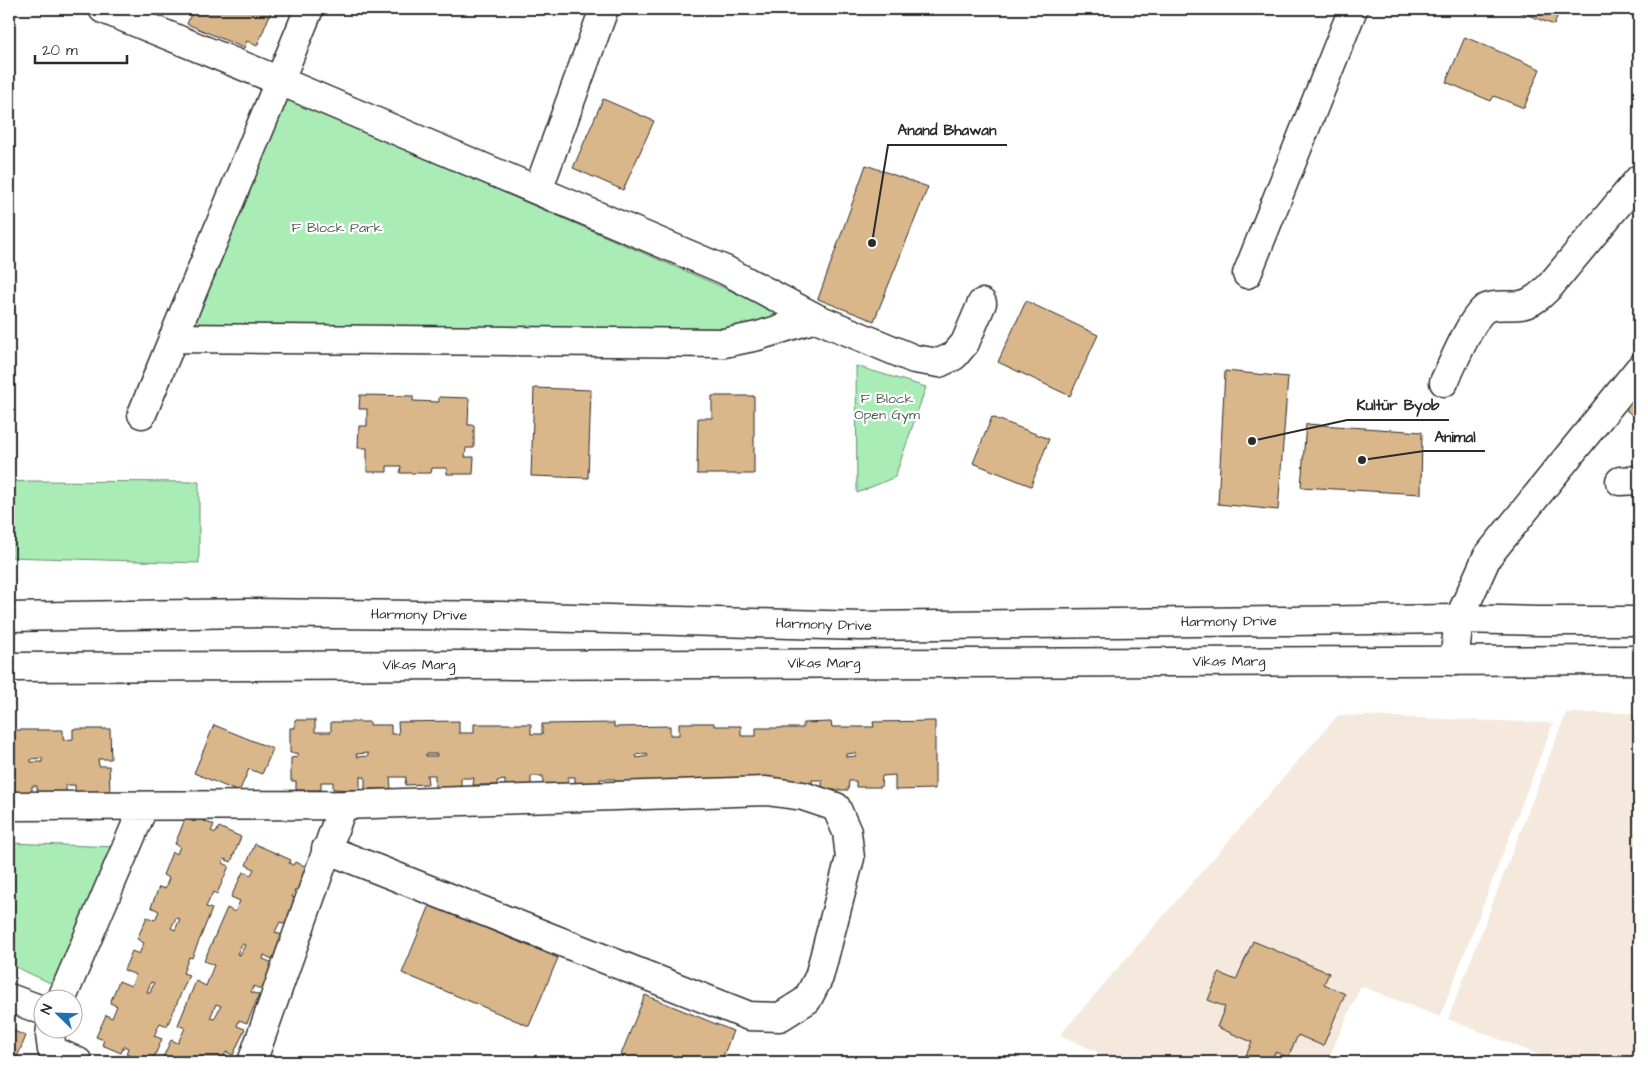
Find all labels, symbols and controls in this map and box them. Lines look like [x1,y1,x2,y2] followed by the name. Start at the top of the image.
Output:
[35,32,128,64] scale bar
[42,40,78,61] text: 20 m
[888,115,1007,145] callout: Anand Bhawan
[898,120,997,141] text: Anand Bhawan
[292,218,383,238] park label: F Block Park
[854,389,920,425] park label: F Block Open Gym
[1347,390,1449,420] callout: Kultür Byob
[1357,395,1440,417] text: Kultür Byob
[1424,421,1485,451] callout: Animal
[1434,427,1476,448] text: Animal
[371,604,468,626] street label: Harmony Drive
[1181,611,1277,632] street label: Harmony Drive
[775,614,872,636] street label: Harmony Drive
[1192,652,1266,672] street label: Vikas Marg
[787,653,861,674] street label: Vikas Marg
[382,655,456,675] street label: Vikas Marg
[32,988,82,1038] north arrow
[36,1001,58,1017] text: N

